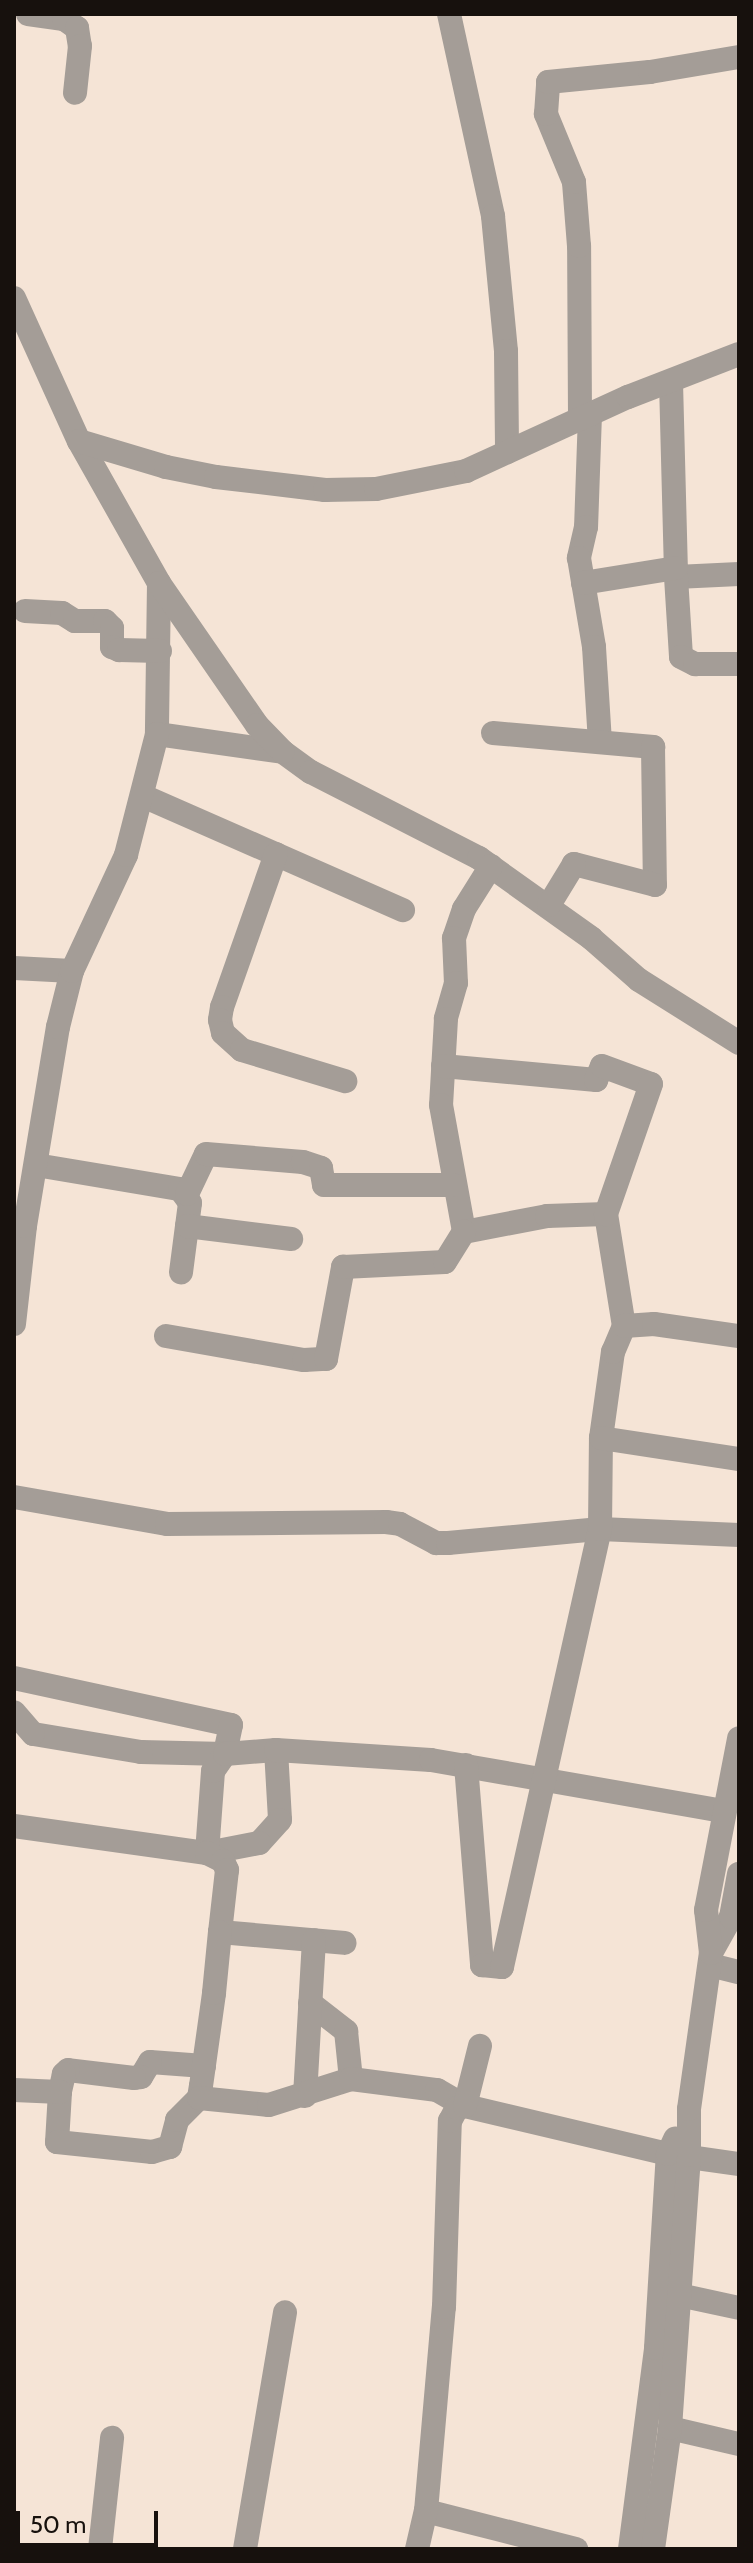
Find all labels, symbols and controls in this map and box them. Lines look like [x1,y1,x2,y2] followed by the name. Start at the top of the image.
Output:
[20,2495,162,2545] scale bar
[30,2510,86,2539] text: 50 m

